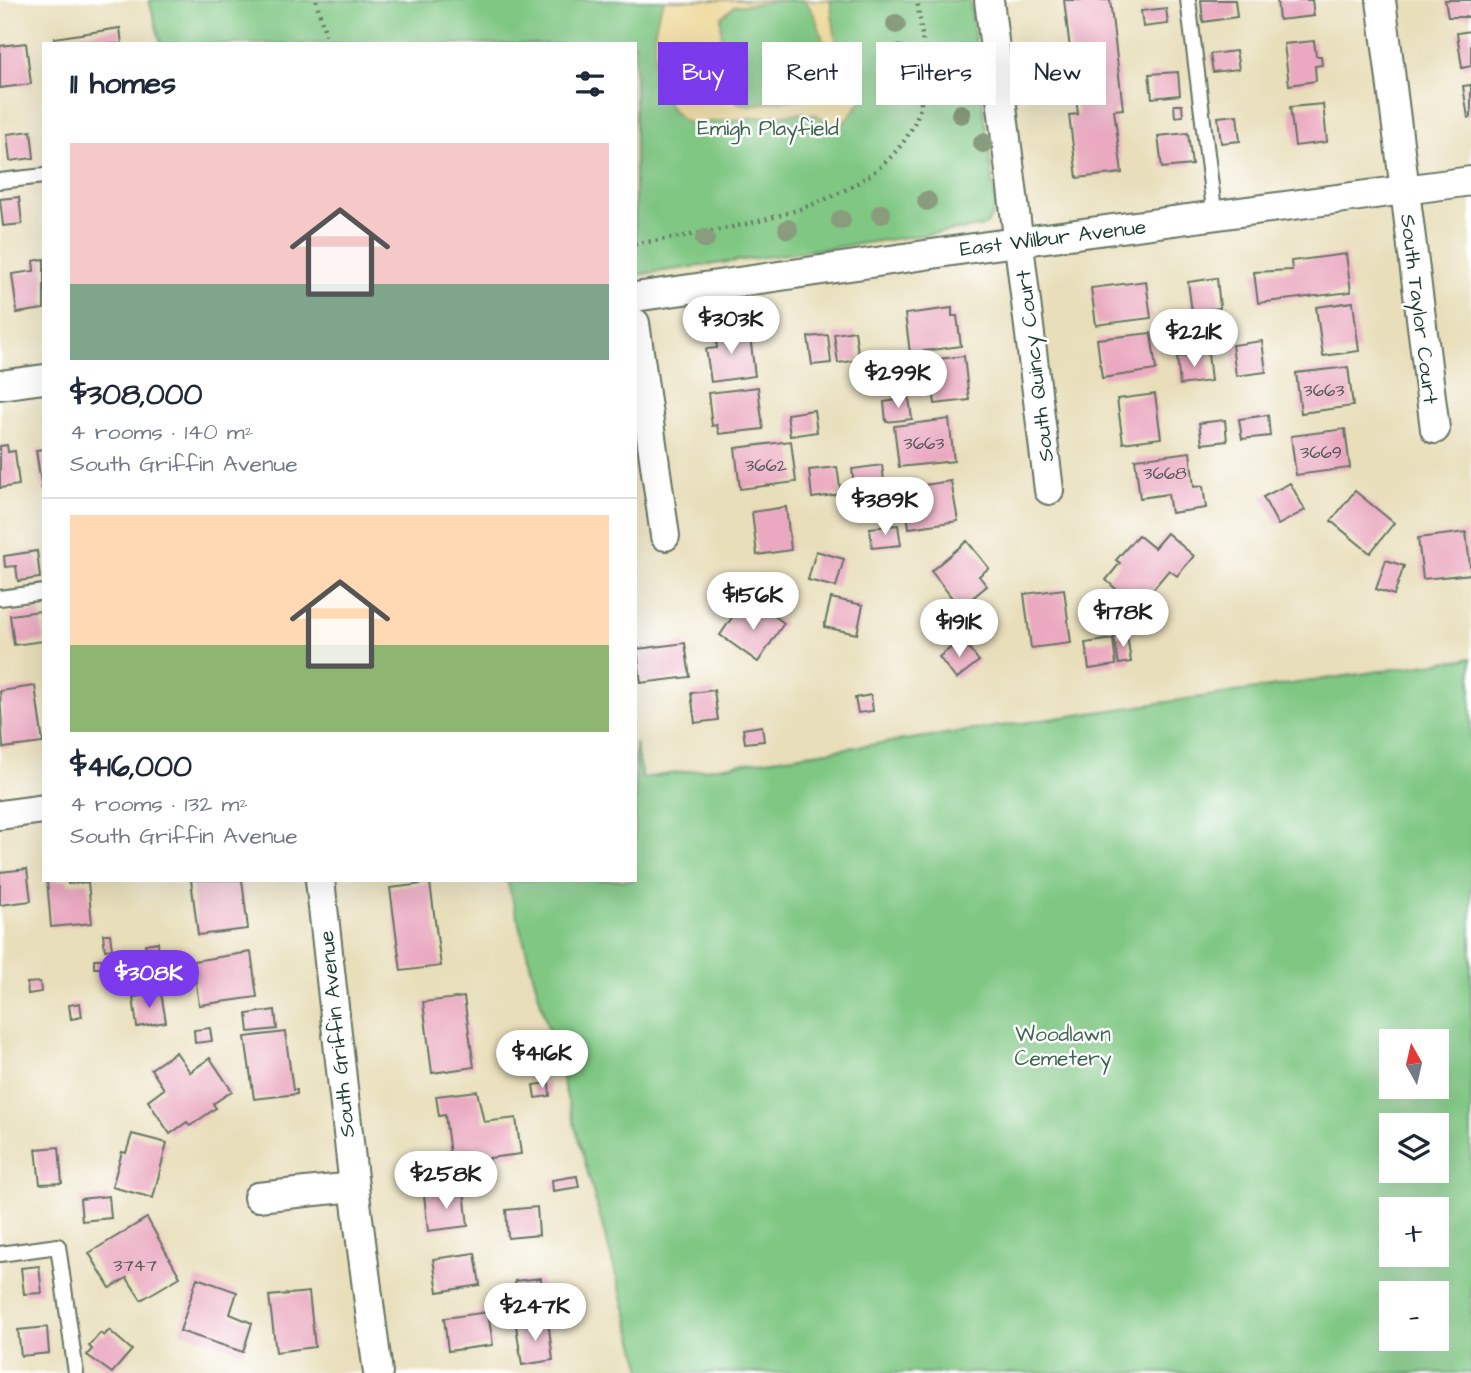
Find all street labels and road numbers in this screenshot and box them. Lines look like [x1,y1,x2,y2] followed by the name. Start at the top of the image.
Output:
[958,212,1148,264] street label: East Wilbur Avenue
[1391,212,1445,406] street label: South Taylor Court
[1009,268,1063,464] street label: South Quincy Court
[312,929,362,1139] street label: South Griffin Avenue

